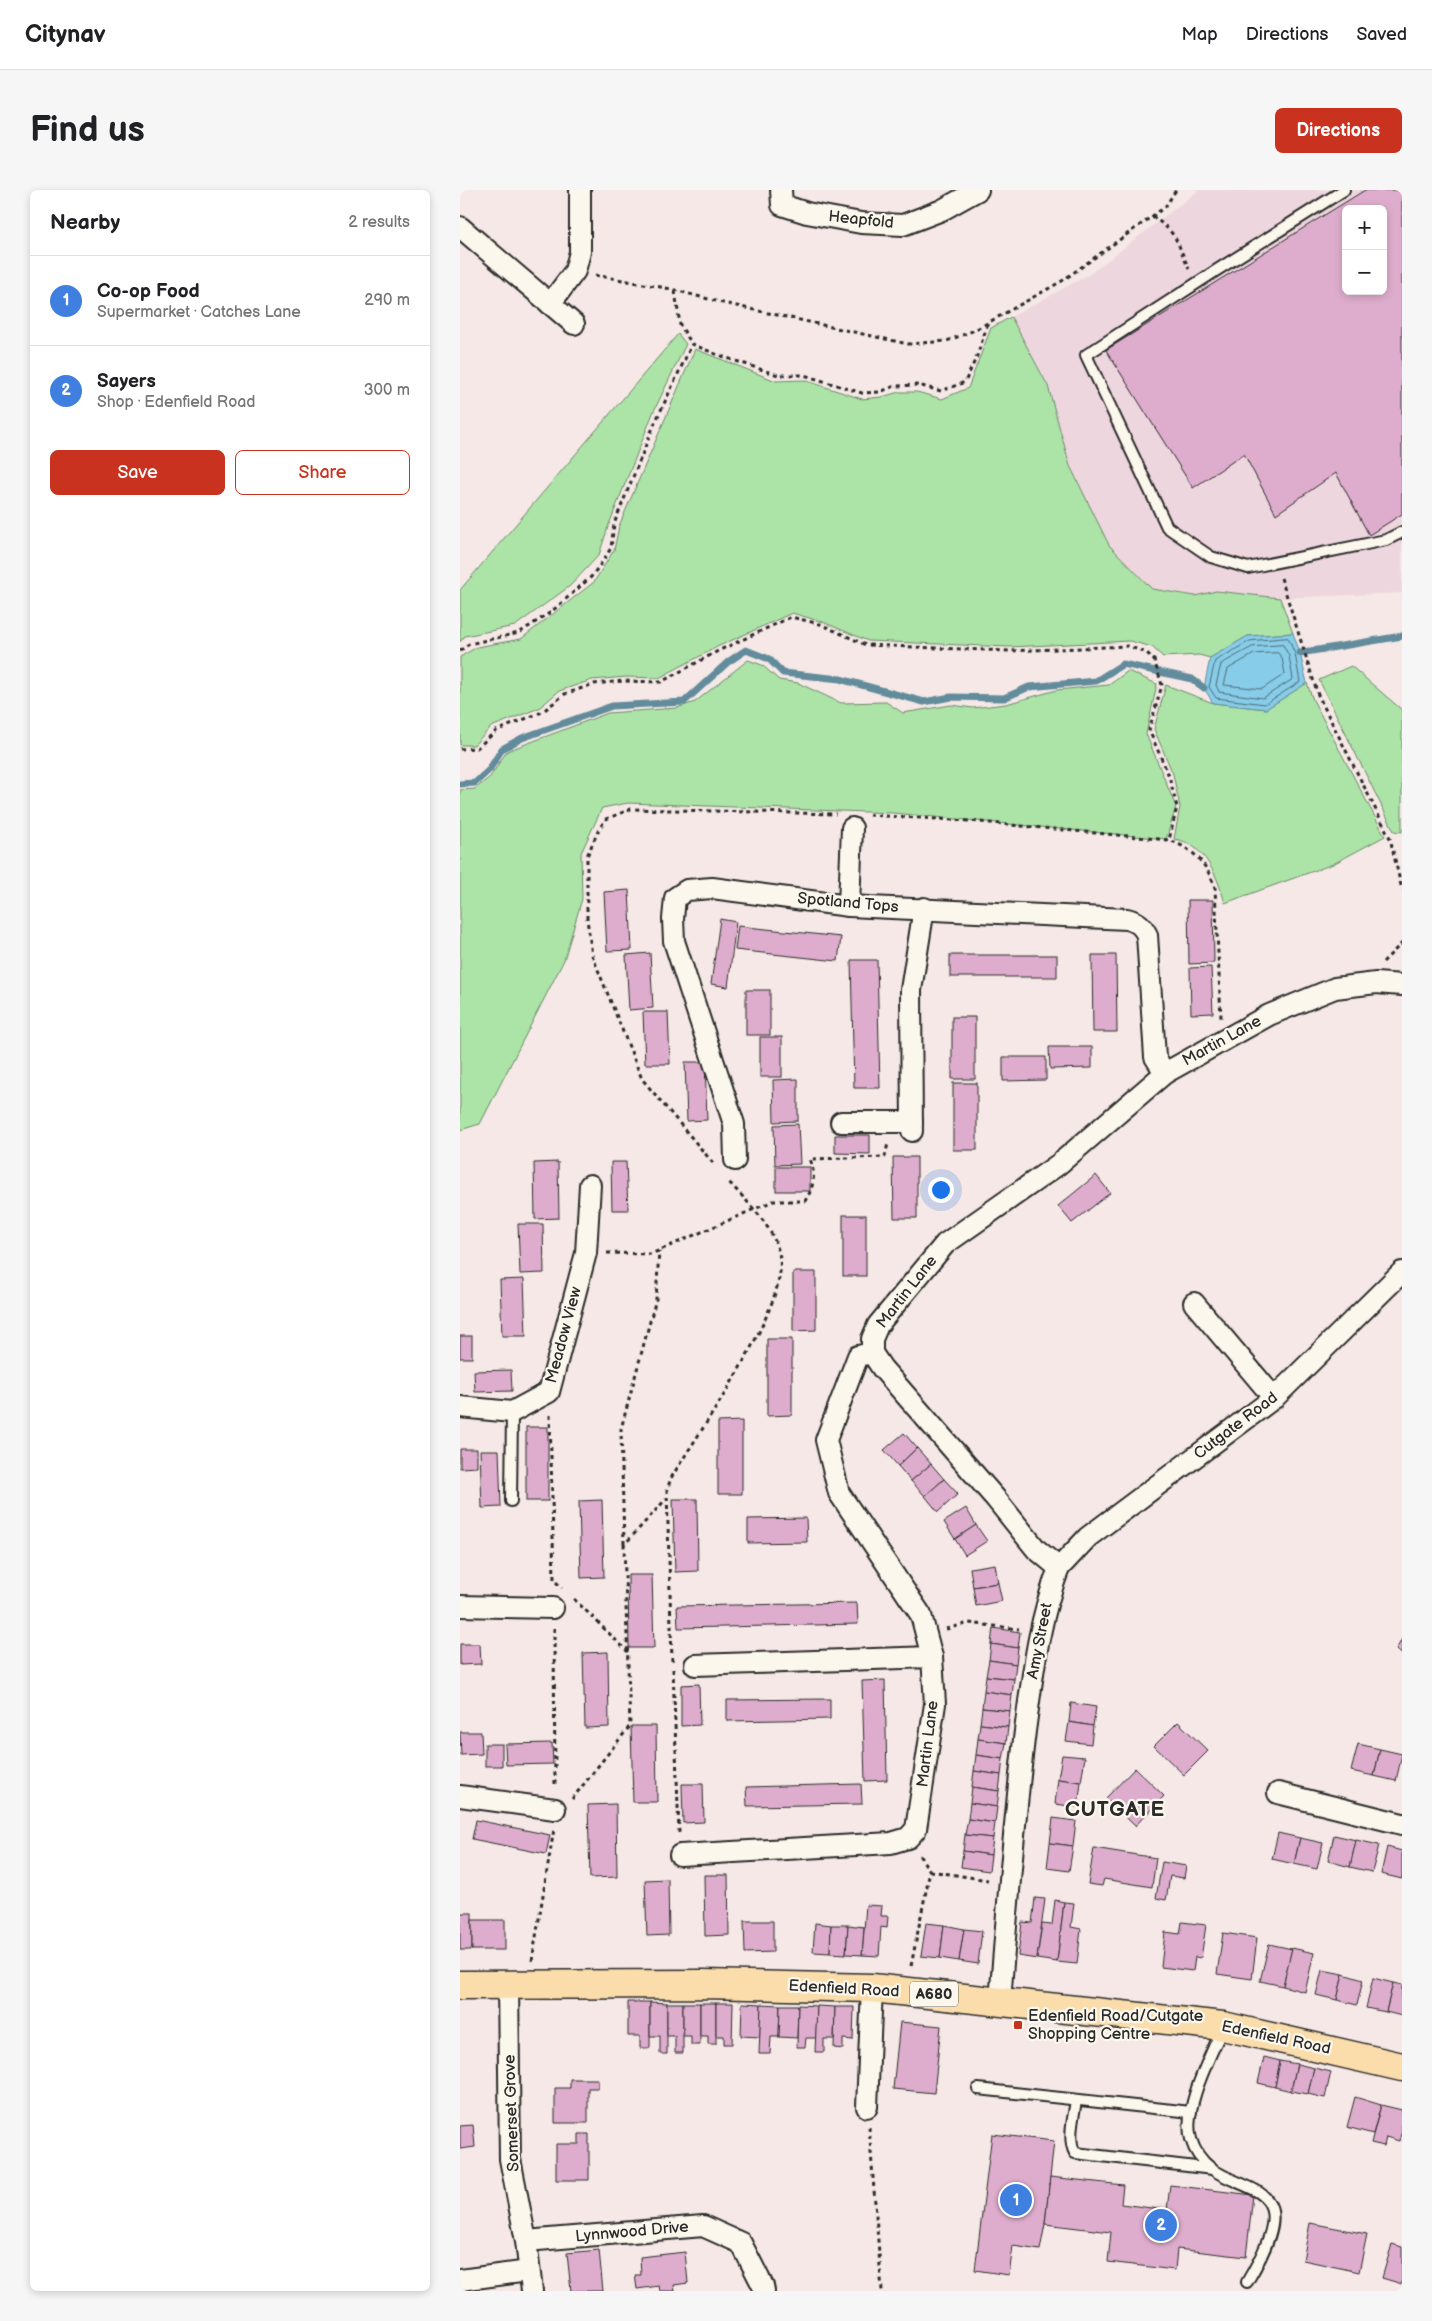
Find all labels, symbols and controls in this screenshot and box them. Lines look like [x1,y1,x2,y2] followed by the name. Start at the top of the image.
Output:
[25,20,106,49] text: Citynav
[1182,24,1218,45] text: Map
[1246,24,1328,45] text: Directions
[1356,24,1407,45] text: Saved
[1275,108,1402,153] button: Directions
[30,109,145,152] text: Find us
[1342,205,1387,295] map controls
[1342,205,1387,250] button: +
[827,207,895,233] street label: Heapfold
[50,210,120,235] text: Nearby
[348,213,410,232] text: 2 results
[1342,250,1387,295] button: −
[97,280,200,303] text: Co-op Food
[63,291,69,310] text: 1
[364,291,410,310] text: 290 m
[97,303,301,322] text: Supermarket · Catches Lane
[97,370,156,393] text: Sayers
[61,381,71,400] text: 2
[364,381,410,400] text: 300 m
[97,393,255,412] text: Shop · Edenfield Road
[50,450,225,495] button: Save
[235,450,410,495] button: Share
[797,889,899,917] street label: Spotland Tops
[1179,1011,1265,1070] street label: Martin Lane
[928,1177,954,1203] your location
[873,1251,942,1332] street label: Martin Lane
[542,1285,586,1385] street label: Meadow View
[1190,1388,1282,1464] street label: Cutgate Road
[1023,1601,1057,1681] street label: Amy Street
[913,1699,943,1788] street label: Martin Lane
[1065,1797,1165,1822] district label: CUTGATE
[788,1977,900,2001] street label: Edenfield Road
[910,1982,958,2006] road number: A680
[1028,2007,1204,2044] place label: Edenfield Road/Cutgate Shopping Centre
[1220,2017,1332,2059] street label: Edenfield Road
[1012,2019,1024,2031] marker: Edenfield Road/Cutgate Shopping Centre
[500,2054,524,2172] street label: Somerset Grove
[1000,2181,1032,2219] pin: 1
[1145,2206,1177,2244] pin: 2
[575,2218,690,2246] street label: Lynnwood Drive

